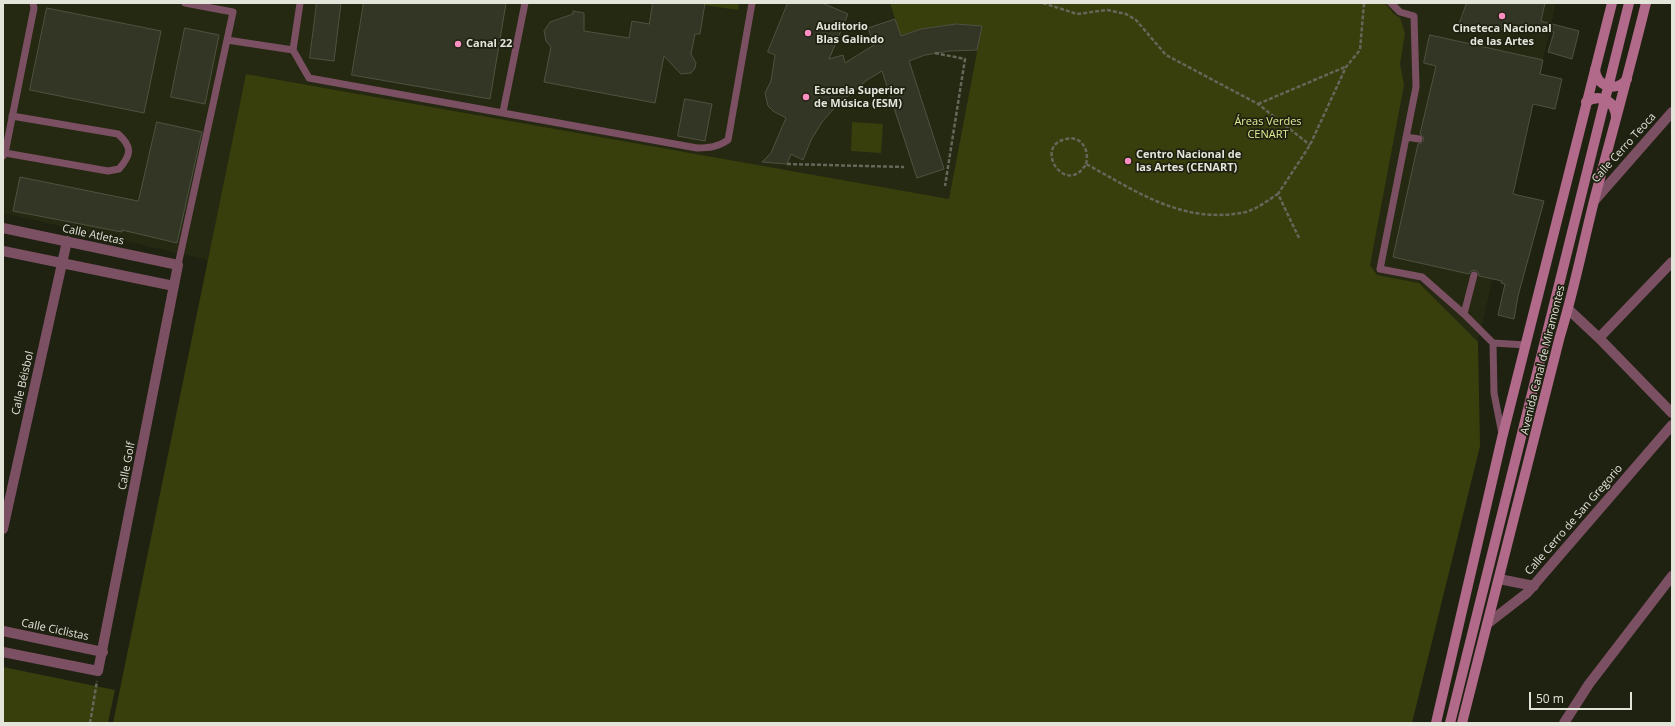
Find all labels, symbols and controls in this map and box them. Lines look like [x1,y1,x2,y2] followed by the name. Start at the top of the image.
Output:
[1497,11,1507,21] marker: Cineteca Nacional de las Artes
[816,20,884,46] place label: Auditorio Blas Galindo
[1452,22,1552,48] place label: Cineteca Nacional de las Artes
[803,28,813,38] marker: Auditorio Blas Galindo
[466,37,512,51] place label: Canal 22
[453,39,463,49] marker: Canal 22
[814,84,905,110] place label: Escuela Superior de Música (ESM)
[801,92,811,102] marker: Escuela Superior de Música (ESM)
[1589,110,1659,186] street label: Calle Cerro Teoca
[1234,115,1302,141] park label: Áreas Verdes CENART
[1136,148,1241,174] place label: Centro Nacional de las Artes (CENART)
[1123,156,1133,166] marker: Centro Nacional de las Artes (CENART)
[61,222,125,248] street label: Calle Atletas
[1518,284,1568,436] street label: Avenida Canal de Miramontes
[9,350,37,416] street label: Calle Béisbol
[116,441,138,491] street label: Calle Golf
[1522,462,1626,578] street label: Calle Cerro de San Gregorio
[20,616,90,644] street label: Calle Ciclistas
[1531,684,1634,710] scale bar
[1536,690,1564,707] text: 50 m

